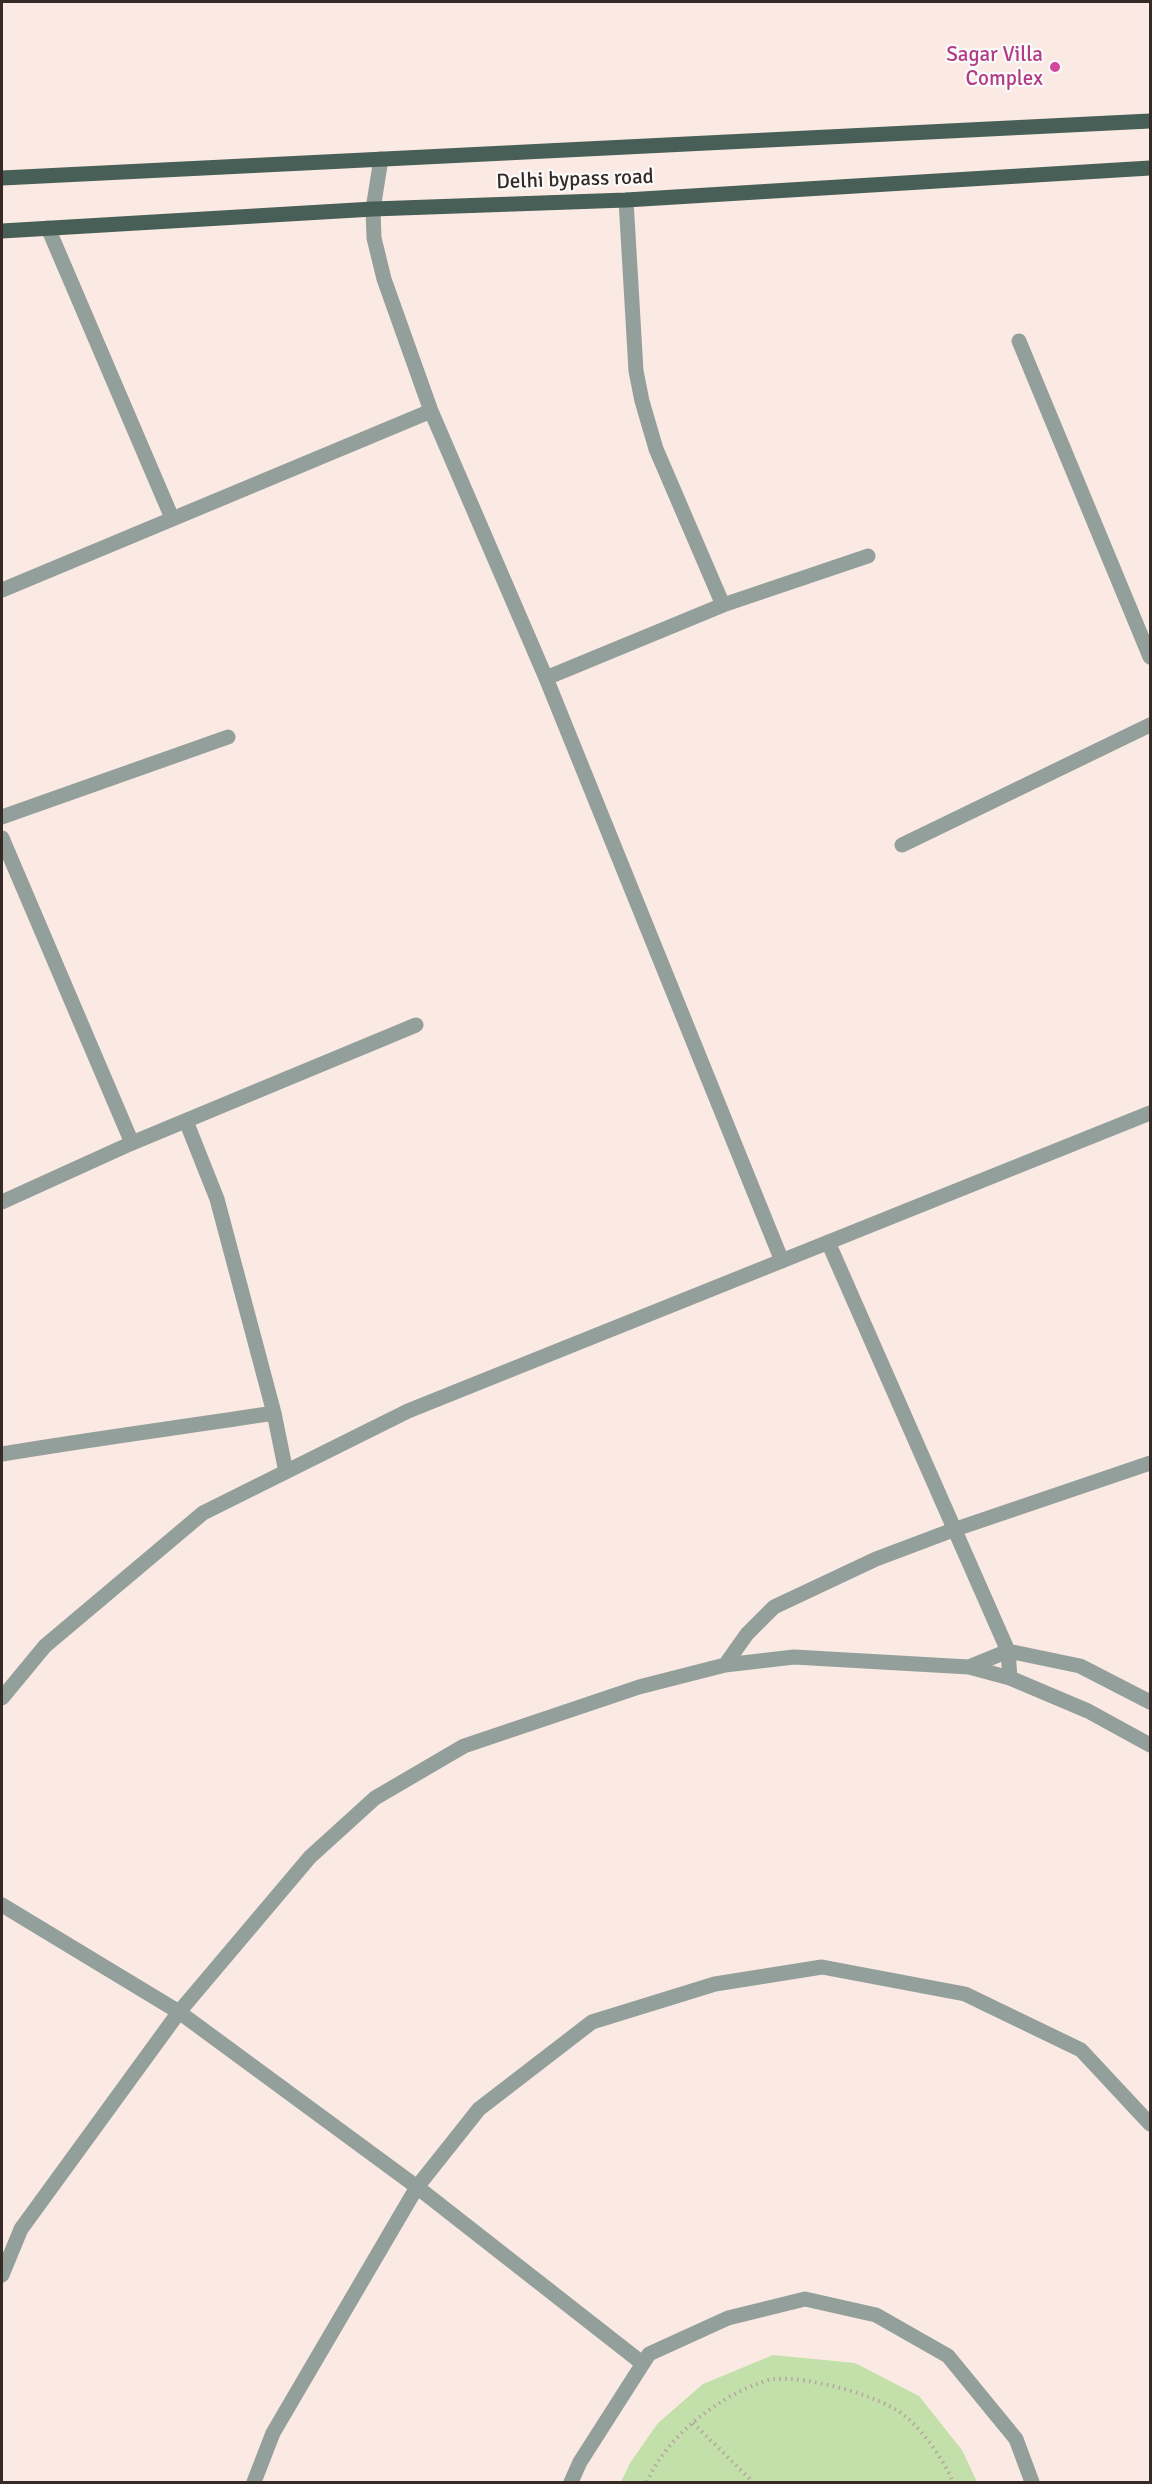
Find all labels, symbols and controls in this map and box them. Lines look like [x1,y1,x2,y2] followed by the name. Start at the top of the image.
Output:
[946,42,1043,92] place label: Sagar Villa Complex
[1048,60,1062,74] marker: Sagar Villa Complex
[496,165,654,195] street label: Delhi bypass road

